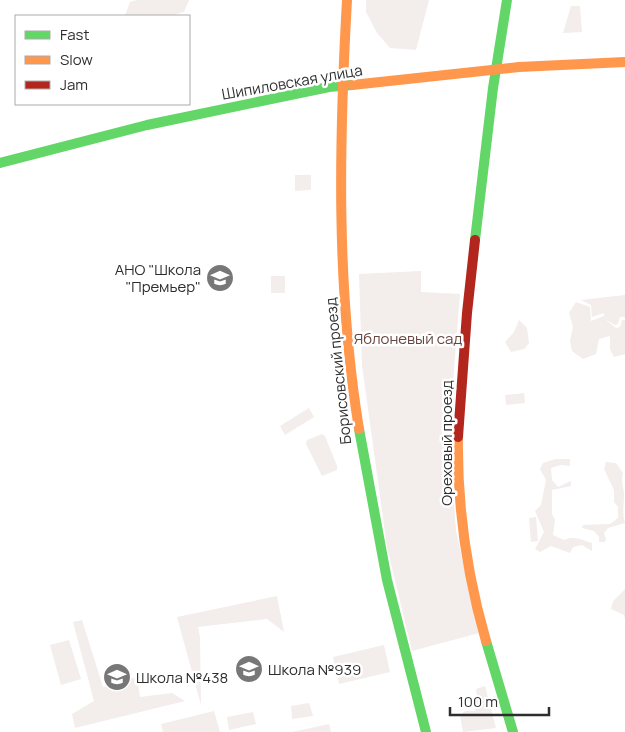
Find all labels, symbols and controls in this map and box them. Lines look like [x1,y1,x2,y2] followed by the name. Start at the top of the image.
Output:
[15,15,190,105] legend
[60,24,89,45] text: Fast
[60,49,93,70] text: Slow
[220,59,364,105] street label: Шипиловская улица
[60,74,88,95] text: Jam
[115,259,201,297] place label: АНО "Школа "Премьер"
[205,263,235,293] school or university icon: АНО "Школа "Премьер"
[320,297,356,445] street label: Борисовский проезд
[354,328,462,349] park label: Яблоневый сад
[436,380,457,506] street label: Ореховый проезд
[234,654,264,684] school or university icon: Школа №939
[268,659,361,680] place label: Школа №939
[102,662,132,692] school or university icon: Школа №438
[136,667,228,688] place label: Школа №438
[450,684,549,716] scale bar
[458,691,498,712] text: 100 m

